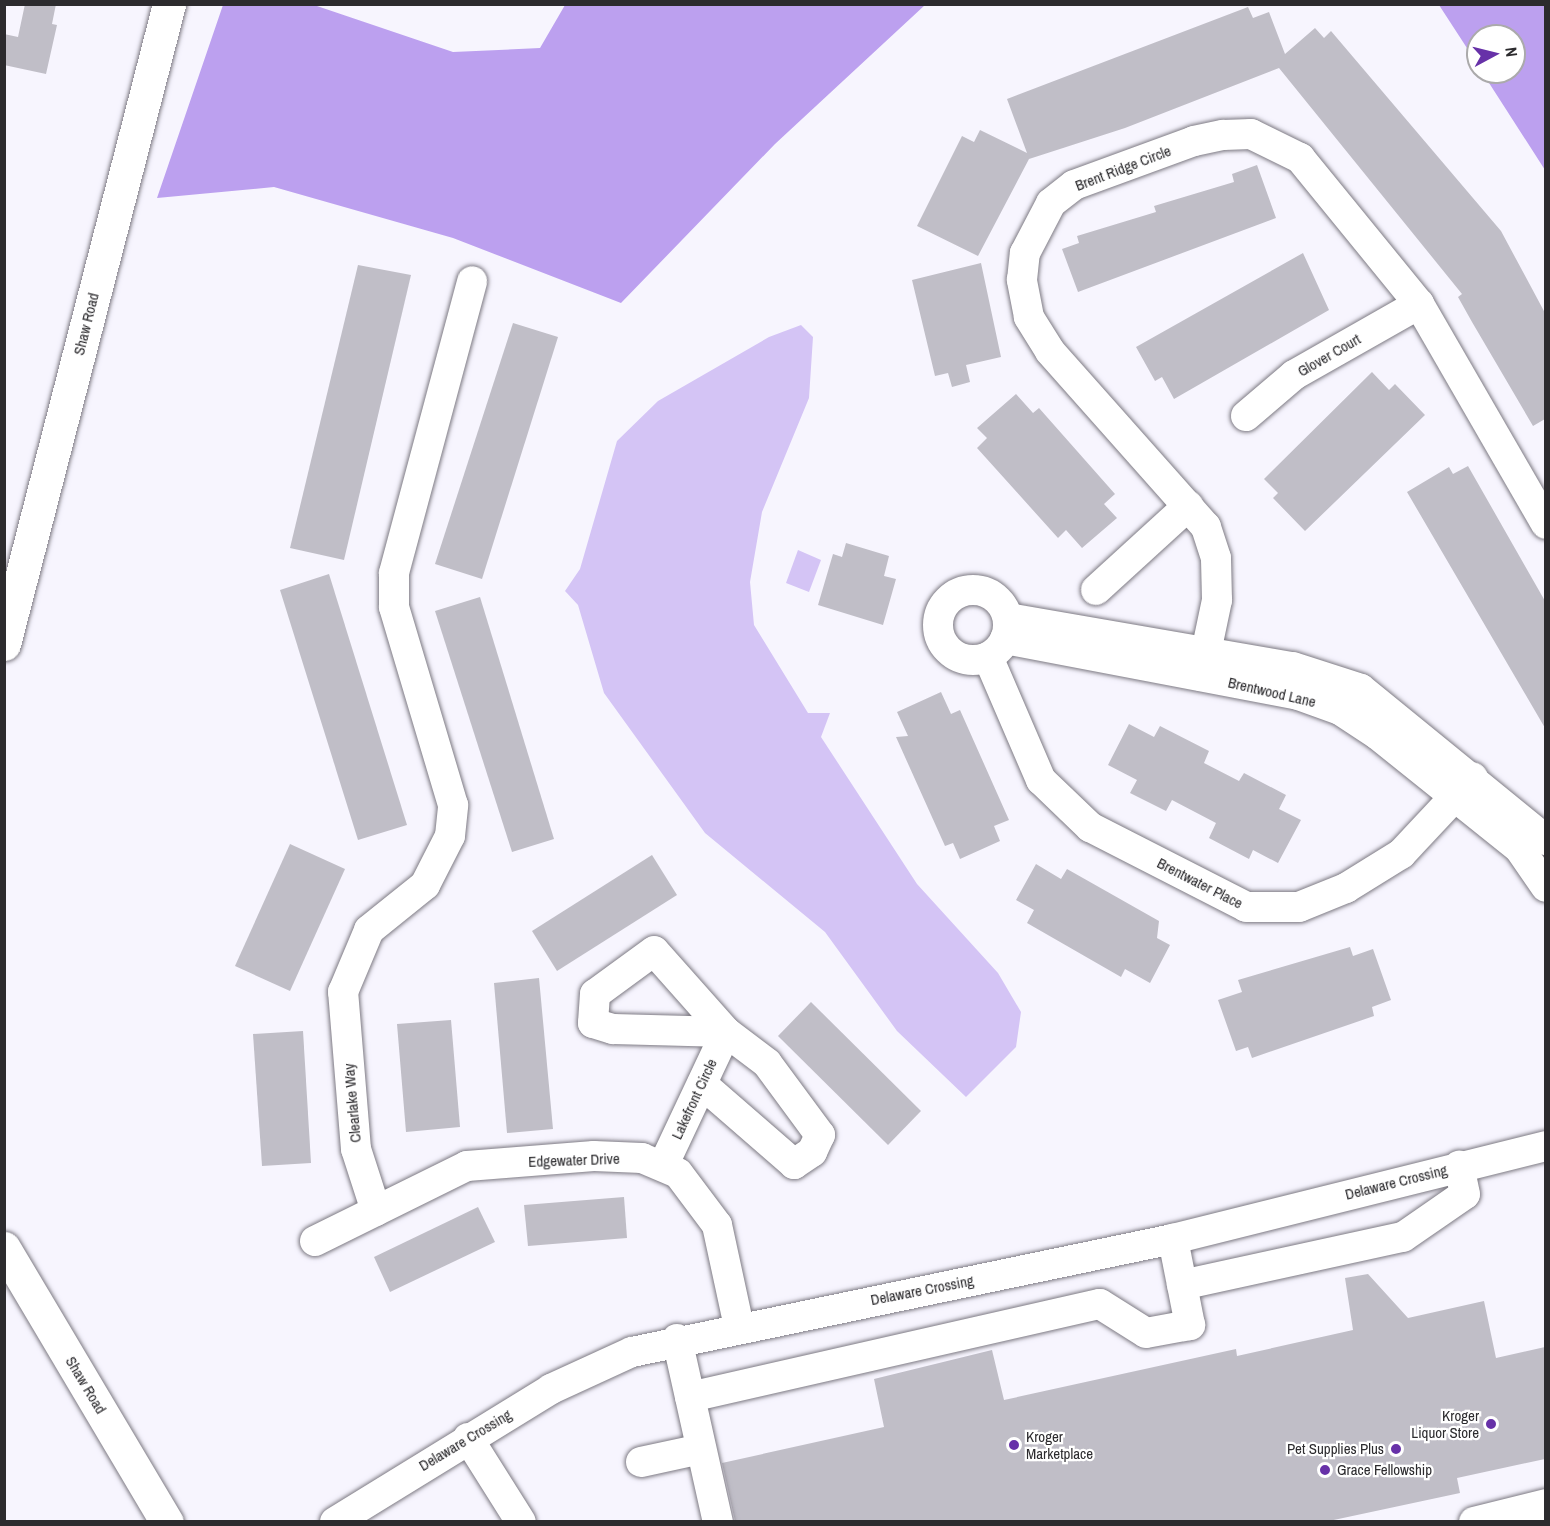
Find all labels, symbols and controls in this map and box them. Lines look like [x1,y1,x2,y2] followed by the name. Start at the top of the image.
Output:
[1466,24,1526,84] north arrow
[1500,46,1523,58] text: N
[1073,141,1173,195] street label: Brent Ridge Circle
[70,291,102,357] street label: Shaw Road
[1294,330,1364,380] street label: Glover Court
[1226,673,1318,711] street label: Brentwood Lane
[1154,854,1246,912] street label: Brentwater Place
[667,1056,721,1142] street label: Lakefront Circle
[340,1063,364,1143] street label: Clearlake Way
[528,1149,620,1171] street label: Edgewater Drive
[1343,1161,1449,1203] street label: Delaware Crossing
[869,1271,975,1309] street label: Delaware Crossing
[62,1353,110,1417] street label: Shaw Road
[416,1405,514,1475] street label: Delaware Crossing
[1411,1406,1479,1441] place label: Kroger Liquor Store
[1484,1417,1498,1431] marker: Kroger Liquor Store
[1026,1427,1093,1462] place label: Kroger Marketplace
[1007,1438,1021,1452] marker: Kroger Marketplace
[1287,1440,1384,1458] place label: Pet Supplies Plus
[1389,1442,1403,1456] marker: Pet Supplies Plus
[1337,1461,1432,1479] place label: Grace Fellowship
[1318,1463,1332,1477] marker: Grace Fellowship

